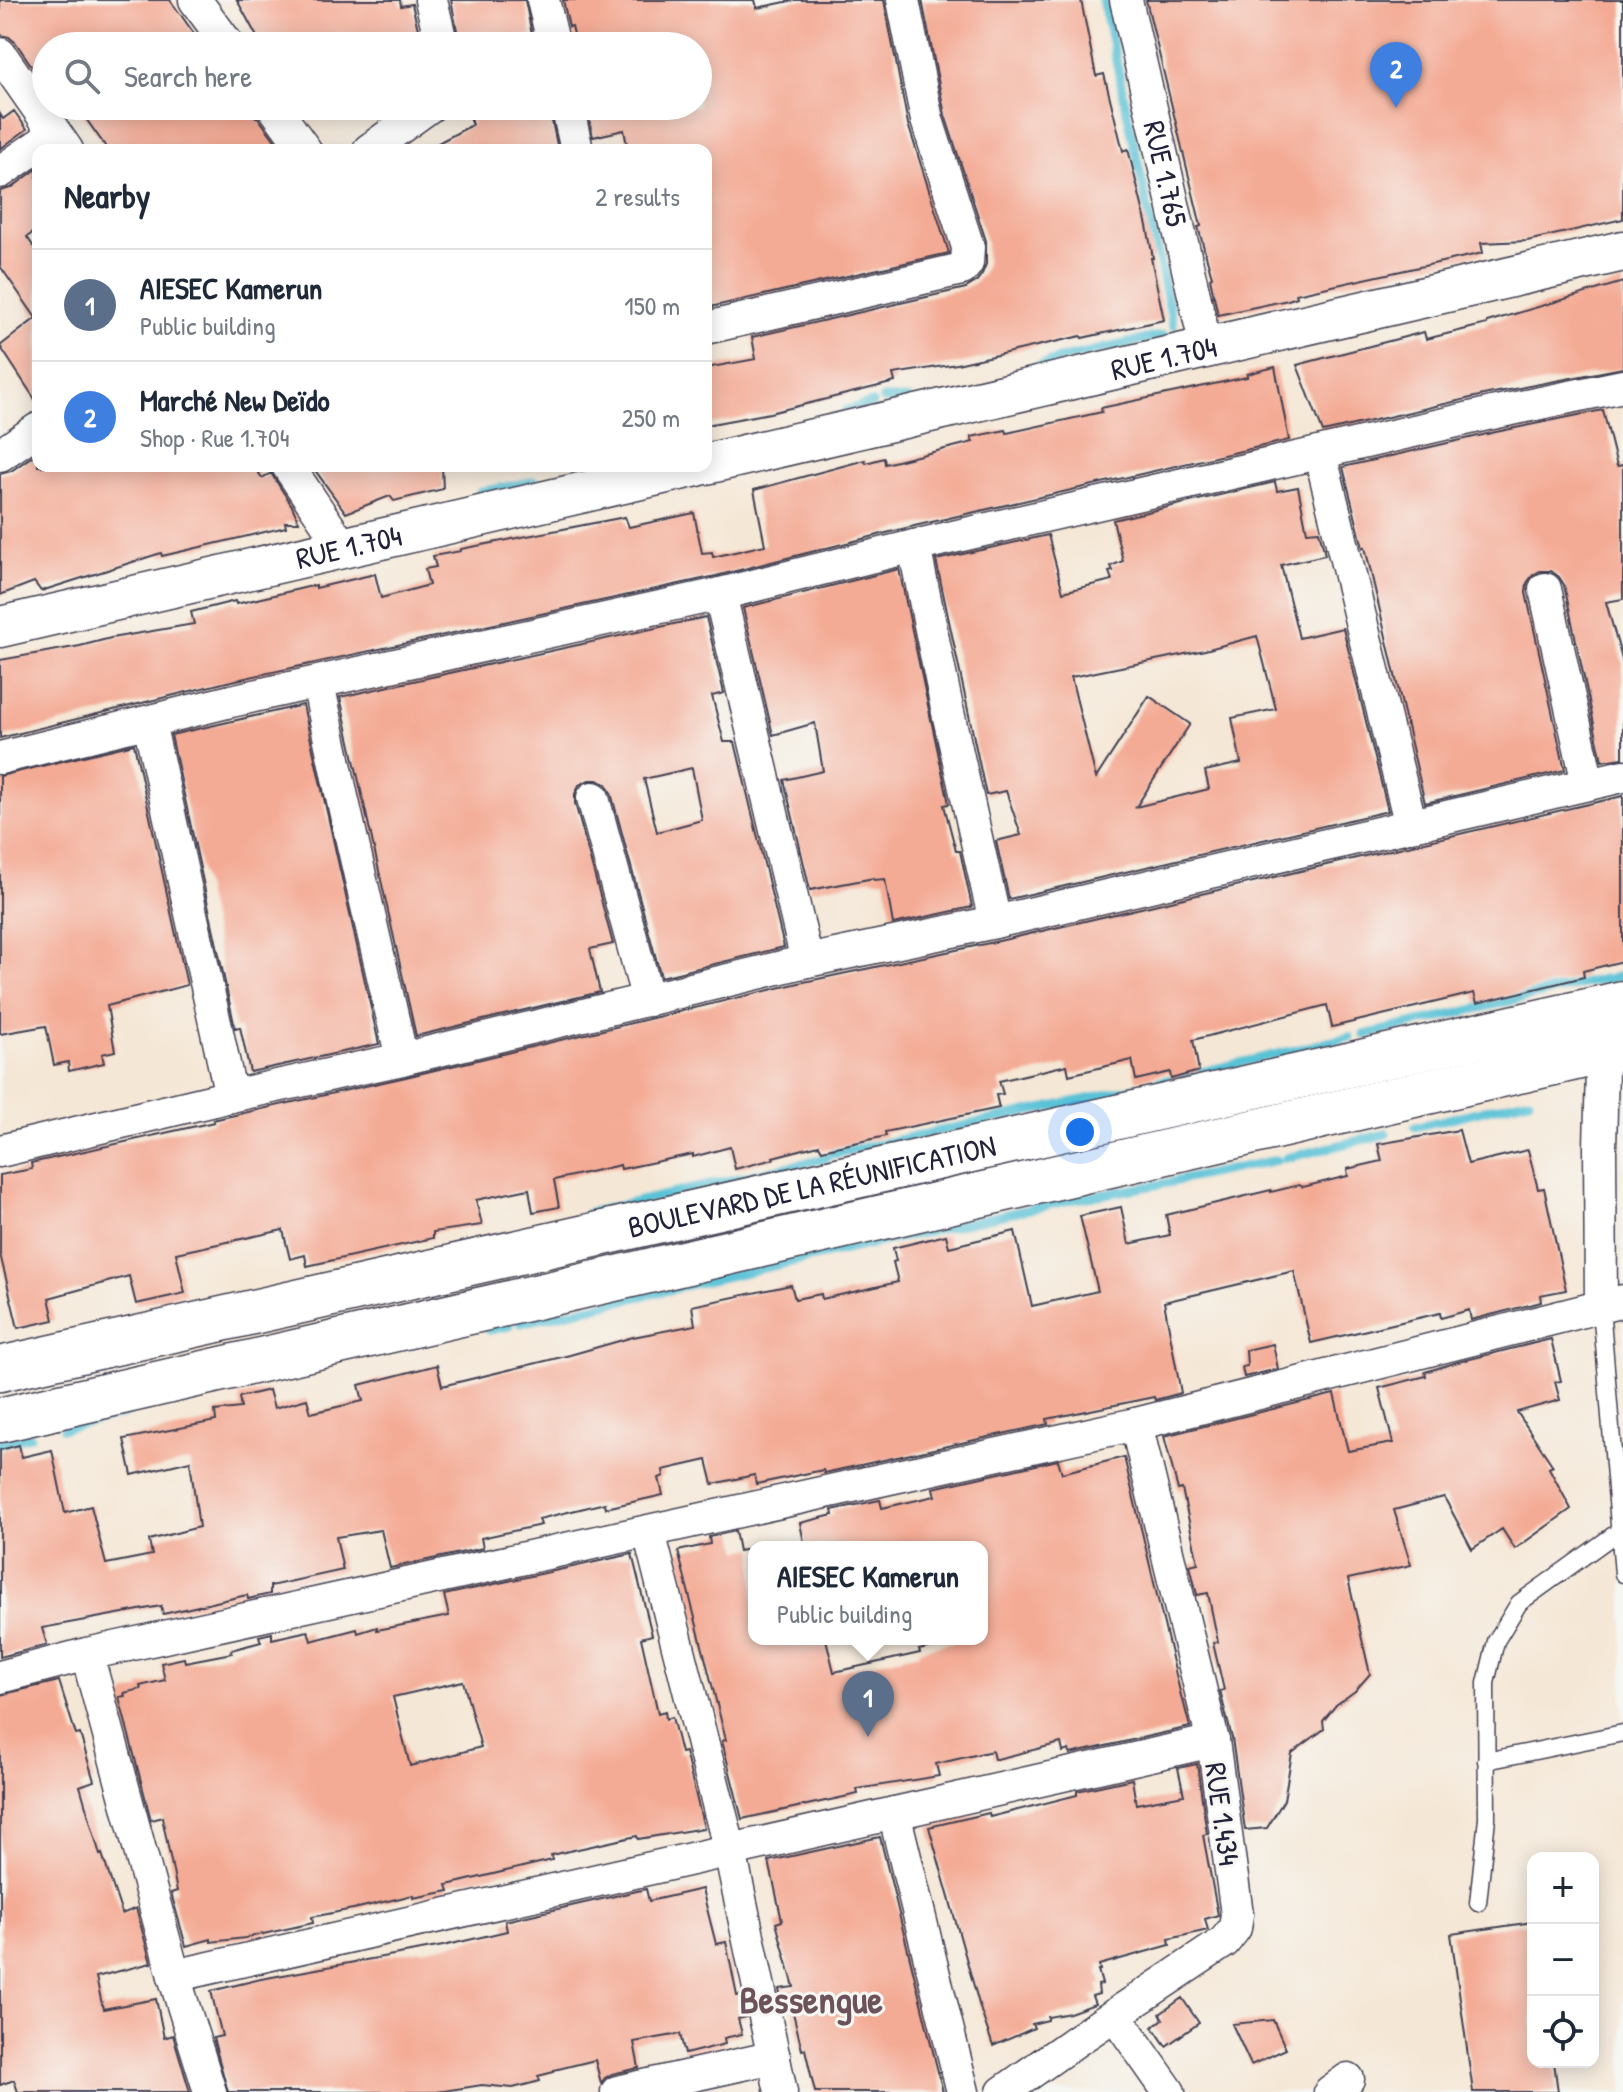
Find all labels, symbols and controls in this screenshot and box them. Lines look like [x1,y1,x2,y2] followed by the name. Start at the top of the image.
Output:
[32,32,712,120] search box
[1370,42,1422,108] pin: 2
[60,54,104,98] icon: search
[124,56,252,96] text: Search here
[1134,117,1198,230] street label: RUE 1.765
[64,173,150,219] text: Nearby
[595,179,680,214] text: 2 results
[140,268,322,308] text: AIESEC Kamerun
[85,288,95,323] text: 1
[624,288,680,323] text: 150 m
[140,308,276,343] text: Public building
[1107,326,1221,389] street label: RUE 1.704
[140,380,330,420] text: Marché New Deïdo
[84,400,96,435] text: 2
[622,400,680,435] text: 250 m
[140,420,289,455] text: Shop · Rue 1.704
[292,515,406,578] street label: RUE 1.704
[1060,1112,1100,1152] your location
[624,1125,999,1247] street label: BOULEVARD DE LA RÉUNIFICATION
[748,1541,988,1645] popup
[777,1556,959,1596] text: AIESEC Kamerun
[777,1596,912,1631] text: Public building
[842,1671,894,1737] pin: 1
[1196,1760,1250,1868] street label: RUE 1.434
[1527,1852,1599,2068] map controls
[1527,1852,1599,1924] button: +
[1527,1924,1599,1996] button: −
[739,1973,883,2026] district label: Bessengue
[1527,1996,1599,2068] button: locate

